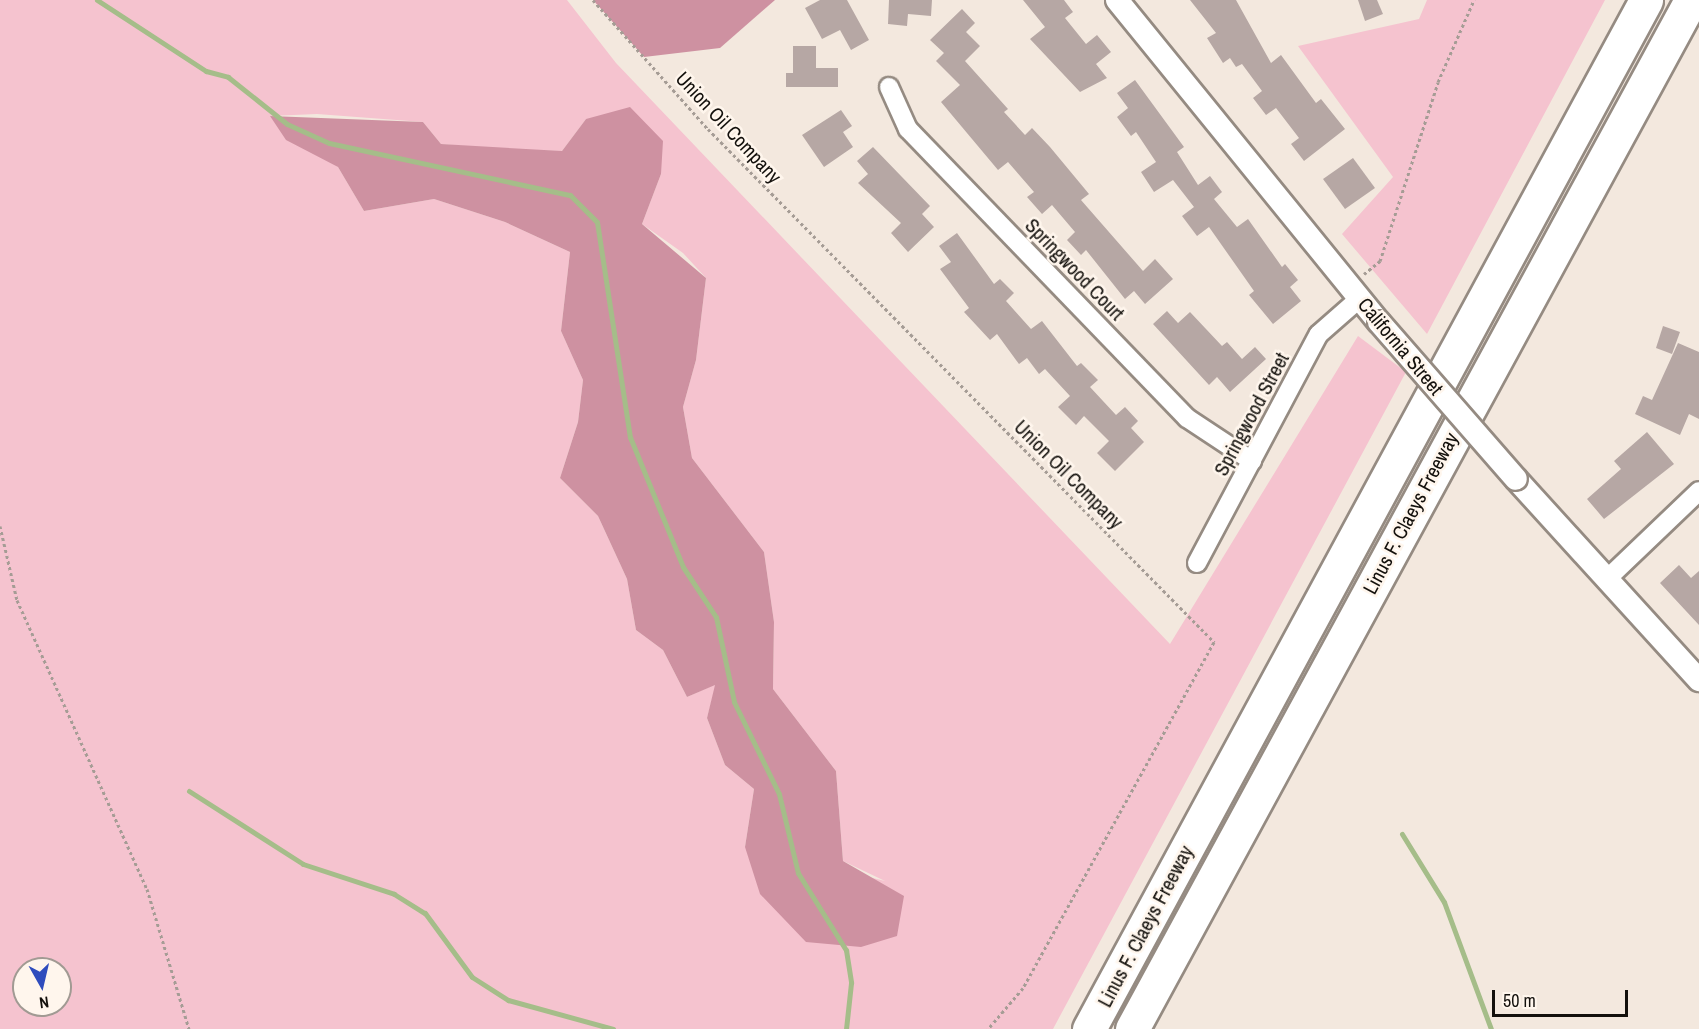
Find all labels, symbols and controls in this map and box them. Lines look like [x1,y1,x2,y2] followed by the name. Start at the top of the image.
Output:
[671,66,787,188] street label: Union Oil Company
[1020,213,1130,325] street label: Springwood Court
[1353,293,1449,399] street label: California Street
[1209,348,1293,480] street label: Springwood Street
[1010,415,1128,533] street label: Union Oil Company
[1357,428,1463,598] street label: Linus F. Claeys Freeway
[1092,841,1198,1011] street label: Linus F. Claeys Freeway
[12,957,72,1017] north arrow
[1495,978,1632,1016] scale bar
[1503,988,1536,1013] text: 50 m
[38,991,50,1014] text: N

